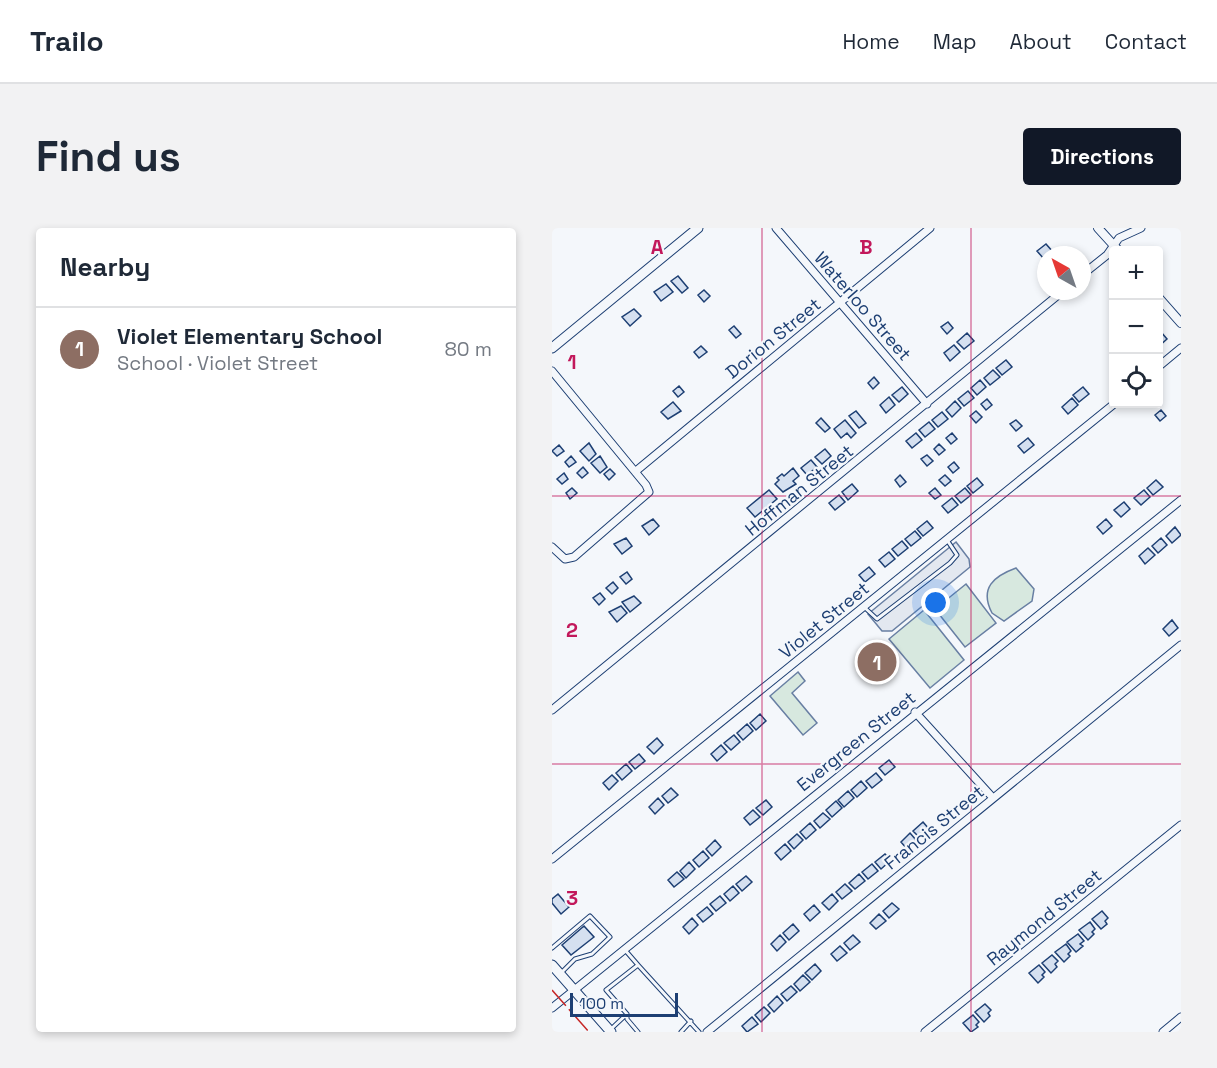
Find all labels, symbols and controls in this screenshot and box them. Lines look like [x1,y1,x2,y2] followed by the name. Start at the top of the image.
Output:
[30,23,104,59] text: Trailo
[842,28,900,55] text: Home
[933,28,977,55] text: Map
[1010,28,1072,55] text: About
[1105,28,1187,55] text: Contact
[1023,128,1181,185] button: Directions
[36,130,181,183] text: Find us
[651,234,664,260] text: A
[859,234,873,260] text: B
[1037,246,1091,300] north arrow
[1109,246,1163,408] map controls
[1109,246,1163,300] button: +
[809,247,917,365] street label: Waterloo Street
[60,250,150,284] text: Nearby
[721,293,825,383] street label: Dorion Street
[1109,300,1163,354] button: −
[117,322,382,350] text: Violet Elementary School
[75,336,84,362] text: 1
[444,336,492,362] text: 80 m
[567,349,577,375] text: 1
[117,350,318,376] text: School · Violet Street
[1109,354,1163,408] button: locate
[740,439,858,541] street label: Hoffman Street
[774,577,874,663] street label: Violet Street
[921,588,950,617] your location
[566,617,578,643] text: 2
[858,640,896,684] pin: 1
[792,686,920,796] street label: Evergreen Street
[879,780,989,874] street label: Francis Street
[982,864,1106,970] street label: Raymond Street
[566,885,578,911] text: 3
[570,990,678,1018] scale bar
[579,993,624,1014] text: 100 m

